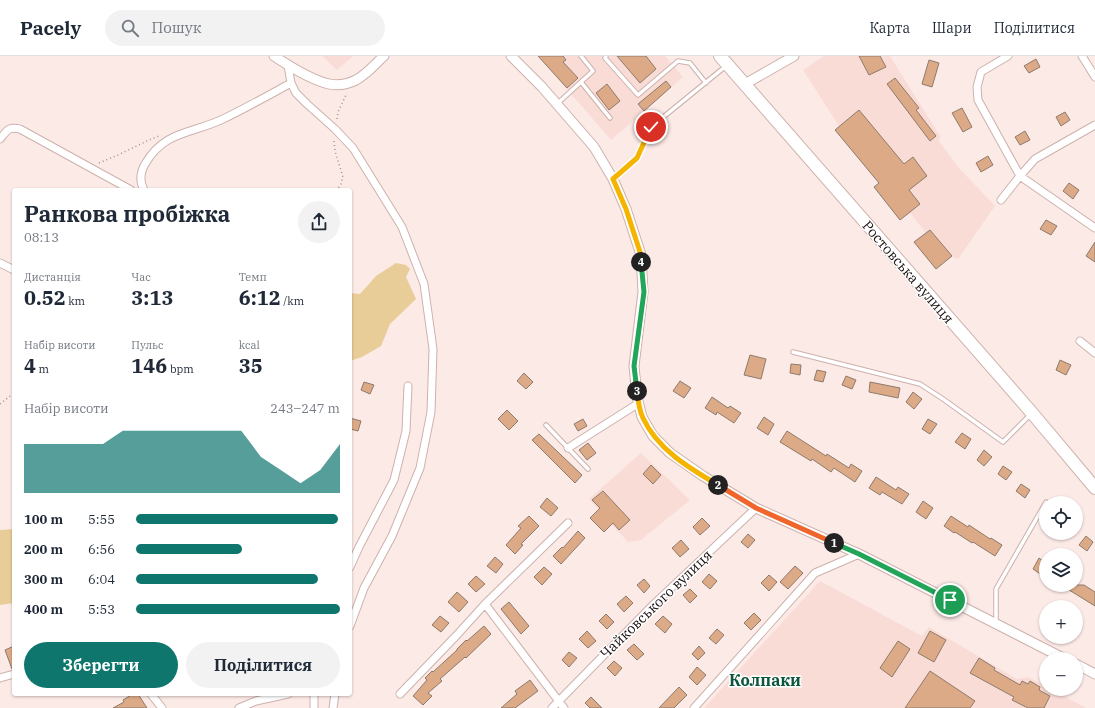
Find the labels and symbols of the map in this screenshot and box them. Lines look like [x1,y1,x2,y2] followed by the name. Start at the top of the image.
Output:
[634,110,668,144] pin
[858,217,958,327] street label: Ростовська вулиця
[631,252,651,272] pin: 4
[627,381,647,401] pin: 3
[708,475,728,495] pin: 2
[824,533,844,553] pin: 1
[596,546,716,662] street label: Чайковського вулиця
[933,583,967,617] pin
[729,670,801,690] district label: Колпаки

